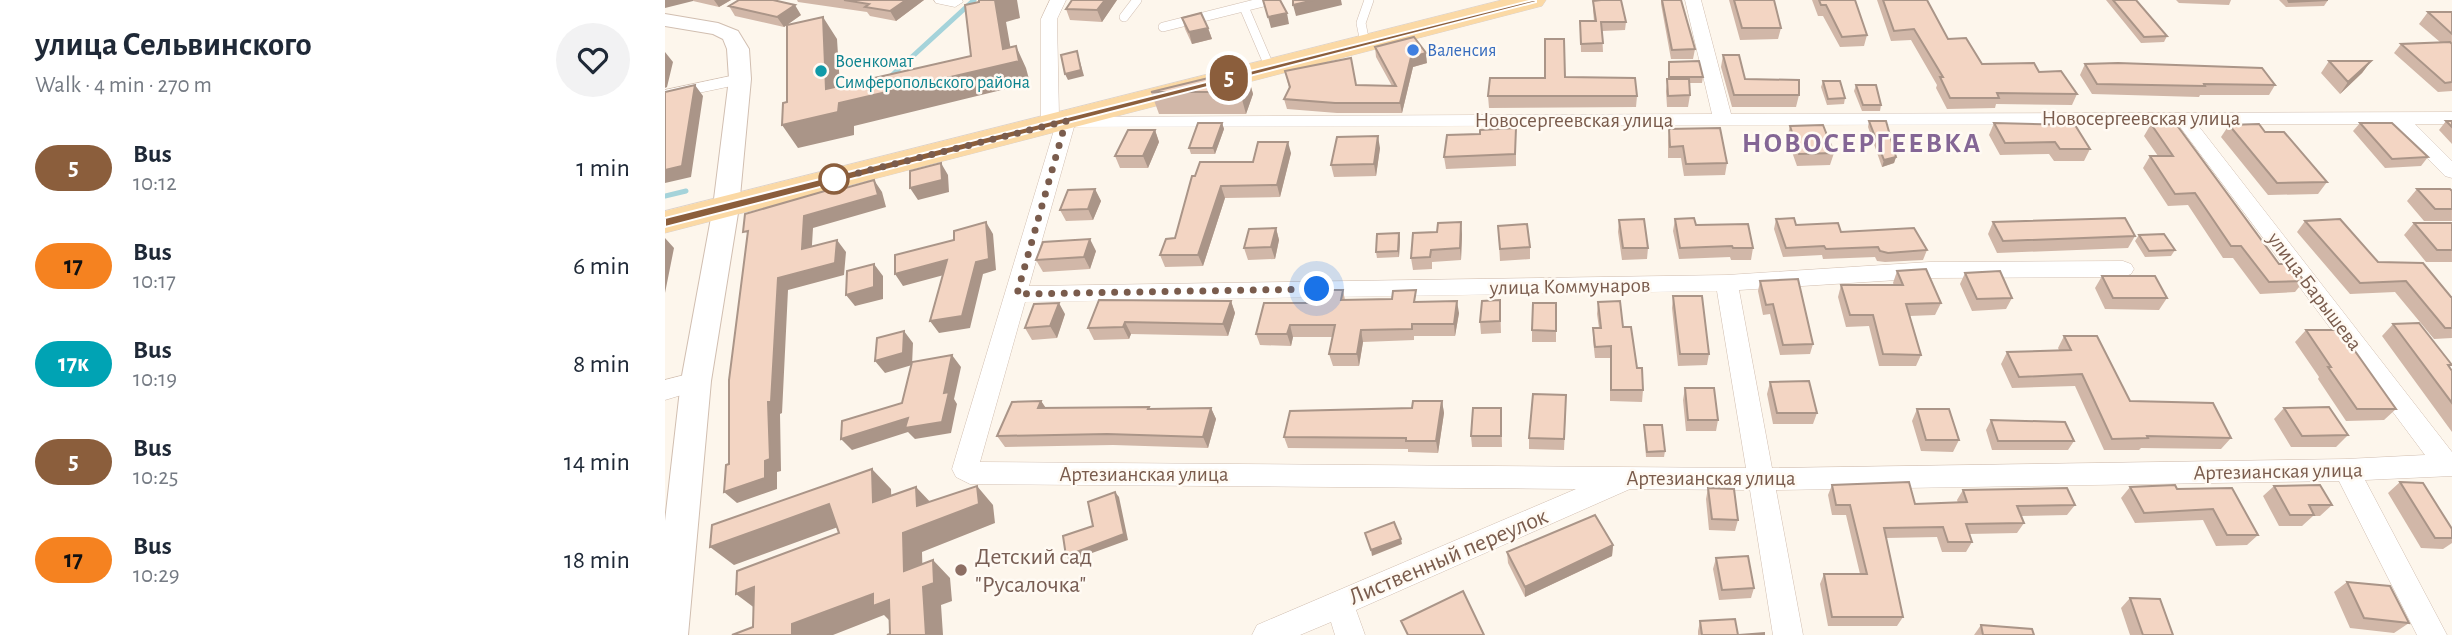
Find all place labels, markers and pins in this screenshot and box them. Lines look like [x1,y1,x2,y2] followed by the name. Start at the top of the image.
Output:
[1405,42,1421,58] marker: Валенсия
[1427,42,1497,60] place label: Валенсия
[835,53,1030,92] place label: Военкомат Симферопольского района
[813,63,829,79] marker: Военкомат Симферопольского района
[819,164,849,194] unlabelled marker
[975,545,1092,597] place label: Детский сад "Русалочка"
[953,562,969,578] marker: Детский сад "Русалочка"

